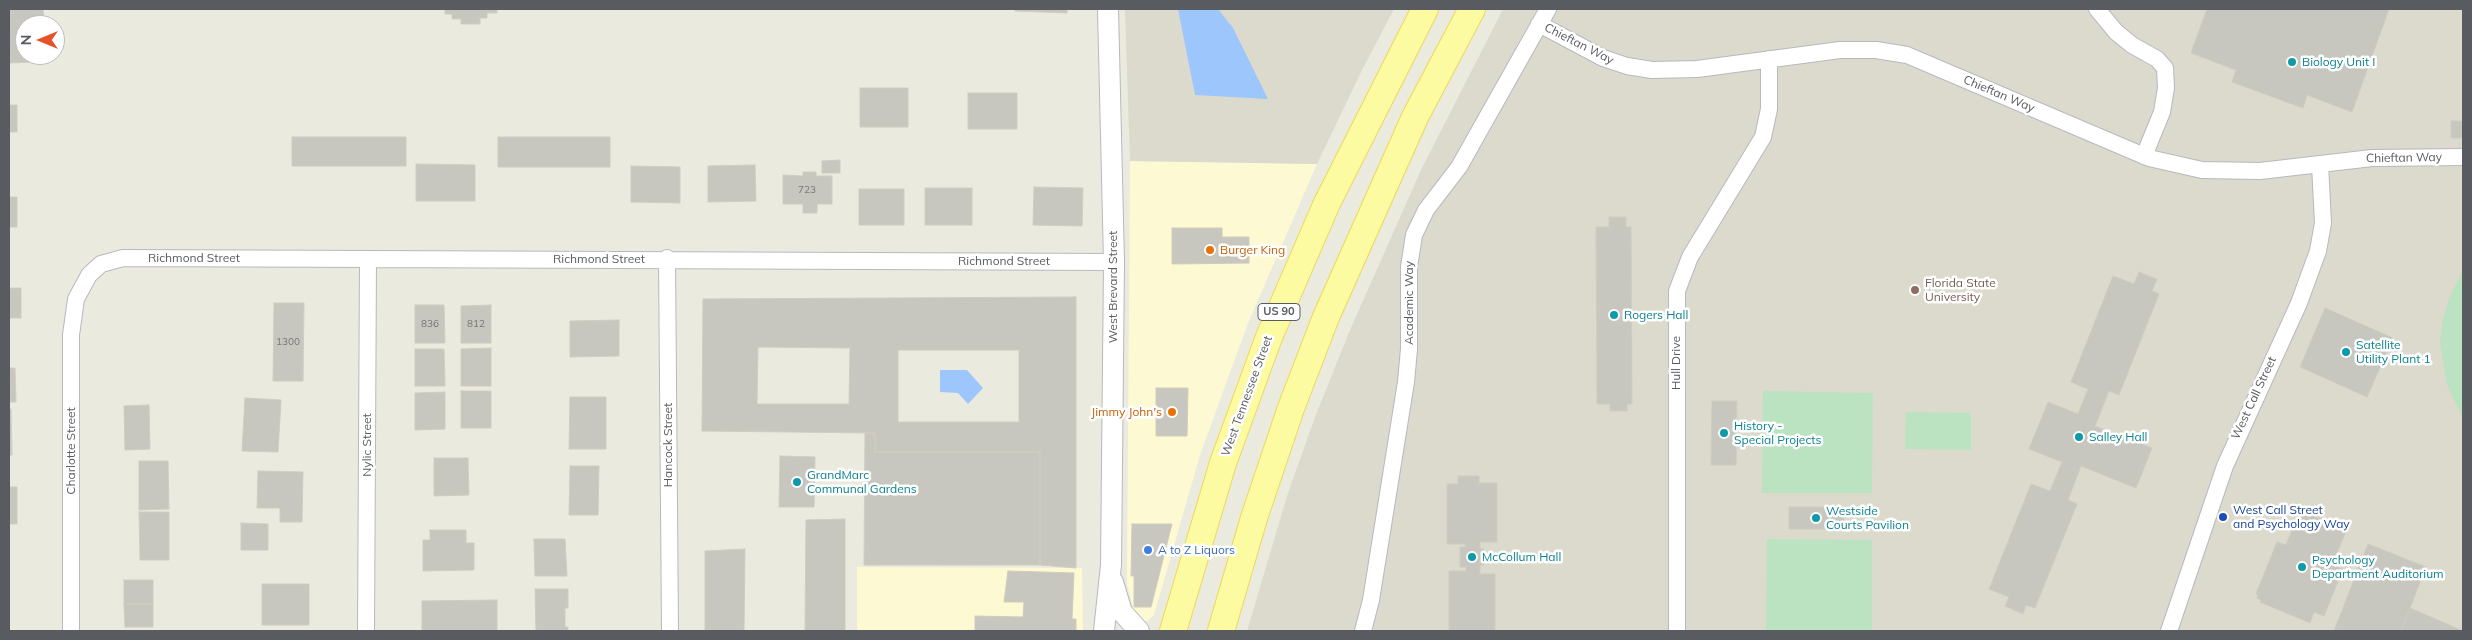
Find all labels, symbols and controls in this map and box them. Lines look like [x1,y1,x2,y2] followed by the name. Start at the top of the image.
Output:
[15,15,65,65] north arrow
[1542,20,1616,68] street label: Chieftan Way
[17,35,35,45] text: N
[2302,55,2375,69] place label: Biology Unit I
[2286,56,2298,68] marker: Biology Unit I
[1961,73,2037,115] street label: Chieftan Way
[2366,150,2442,166] street label: Chieftan Way
[798,184,816,196] house number: 723
[1106,231,1120,343] street label: West Brevard Street
[1220,243,1285,257] place label: Burger King
[1204,244,1216,256] marker: Burger King
[148,251,240,265] street label: Richmond Street
[553,252,645,266] street label: Richmond Street
[958,254,1050,268] street label: Richmond Street
[1402,261,1416,345] street label: Academic Way
[1925,276,1996,304] place label: Florida State University
[1909,284,1921,296] marker: Florida State University
[1258,304,1300,320] road number: US 90
[1624,308,1688,322] place label: Rogers Hall
[1608,309,1620,321] marker: Rogers Hall
[421,318,439,330] house number: 836
[467,318,485,330] house number: 812
[1218,334,1276,458] street label: West Tennessee Street
[276,336,300,348] house number: 1300
[1669,336,1683,390] street label: Hull Drive
[2356,338,2431,366] place label: Satellite Utility Plant 1
[2340,346,2352,358] marker: Satellite Utility Plant 1
[2229,354,2279,442] street label: West Call Street
[661,403,675,487] street label: Hancock Street
[1091,405,1162,419] place label: Jimmy John's
[1166,406,1178,418] marker: Jimmy John's
[64,407,78,495] street label: Charlotte Street
[360,413,374,477] street label: Nylic Street
[1734,419,1821,447] place label: History - Special Projects
[1718,427,1730,439] marker: History - Special Projects
[2089,430,2147,444] place label: Salley Hall
[2073,431,2085,443] marker: Salley Hall
[807,468,917,496] place label: GrandMarc Communal Gardens
[791,476,803,488] marker: GrandMarc Communal Gardens
[2233,503,2350,531] place label: West Call Street and Psychology Way
[1826,504,1909,532] place label: Westside Courts Pavilion
[2217,511,2229,523] marker: West Call Street and Psychology Way
[1810,512,1822,524] marker: Westside Courts Pavilion
[1158,543,1235,557] place label: A to Z Liquors
[1142,544,1154,556] marker: A to Z Liquors
[1482,550,1561,564] place label: McCollum Hall
[1466,551,1478,563] marker: McCollum Hall
[2312,553,2444,581] place label: Psychology Department Auditorium
[2296,561,2308,573] marker: Psychology Department Auditorium

